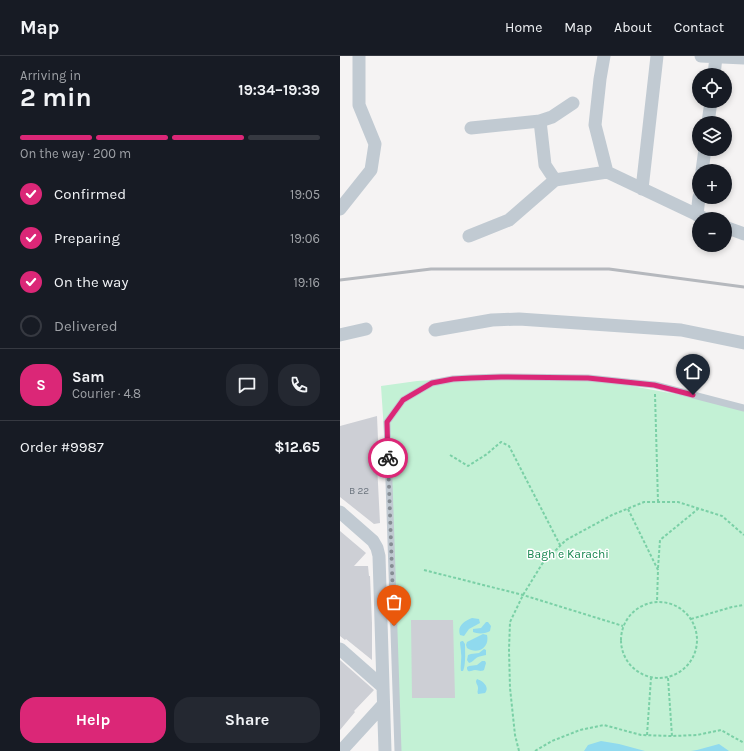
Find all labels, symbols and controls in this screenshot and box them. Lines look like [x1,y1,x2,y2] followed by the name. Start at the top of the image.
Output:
[20,17,59,39] text: Map
[505,19,542,36] text: Home
[564,19,592,36] text: Map
[614,19,652,36] text: About
[674,19,724,36] text: Contact
[20,68,81,83] text: Arriving in
[692,68,732,252] map controls
[692,68,732,108] button: locate
[238,81,320,99] text: 19:34–19:39
[20,82,92,113] text: 2 min
[692,116,732,156] button: layers
[20,146,131,161] text: On the way · 200 m
[692,164,732,204] button: +
[20,183,42,205] icon: check
[54,185,126,203] text: Confirmed
[290,187,320,202] text: 19:05
[692,212,732,252] button: −
[20,227,42,249] icon: check
[54,229,120,247] text: Preparing
[290,231,320,246] text: 19:06
[20,271,42,293] icon: check
[54,273,128,291] text: On the way
[293,275,320,290] text: 19:16
[54,317,118,335] text: Delivered
[676,354,710,395] pin
[682,360,704,382] icon: home
[226,364,268,406] button: chat
[278,364,320,406] button: phone
[72,368,105,386] text: Sam
[36,376,46,394] text: S
[72,386,141,401] text: Courier · 4.8
[20,438,104,456] text: Order #9987
[274,438,320,456] text: $12.65
[368,438,408,478] courier
[377,447,399,469] icon: bike
[349,485,369,497] house number: B 22
[527,547,609,561] park label: Bagh e Karachi
[377,585,411,626] pin
[383,591,405,613] icon: bag
[20,697,166,743] button: Help
[174,697,320,743] button: Share

